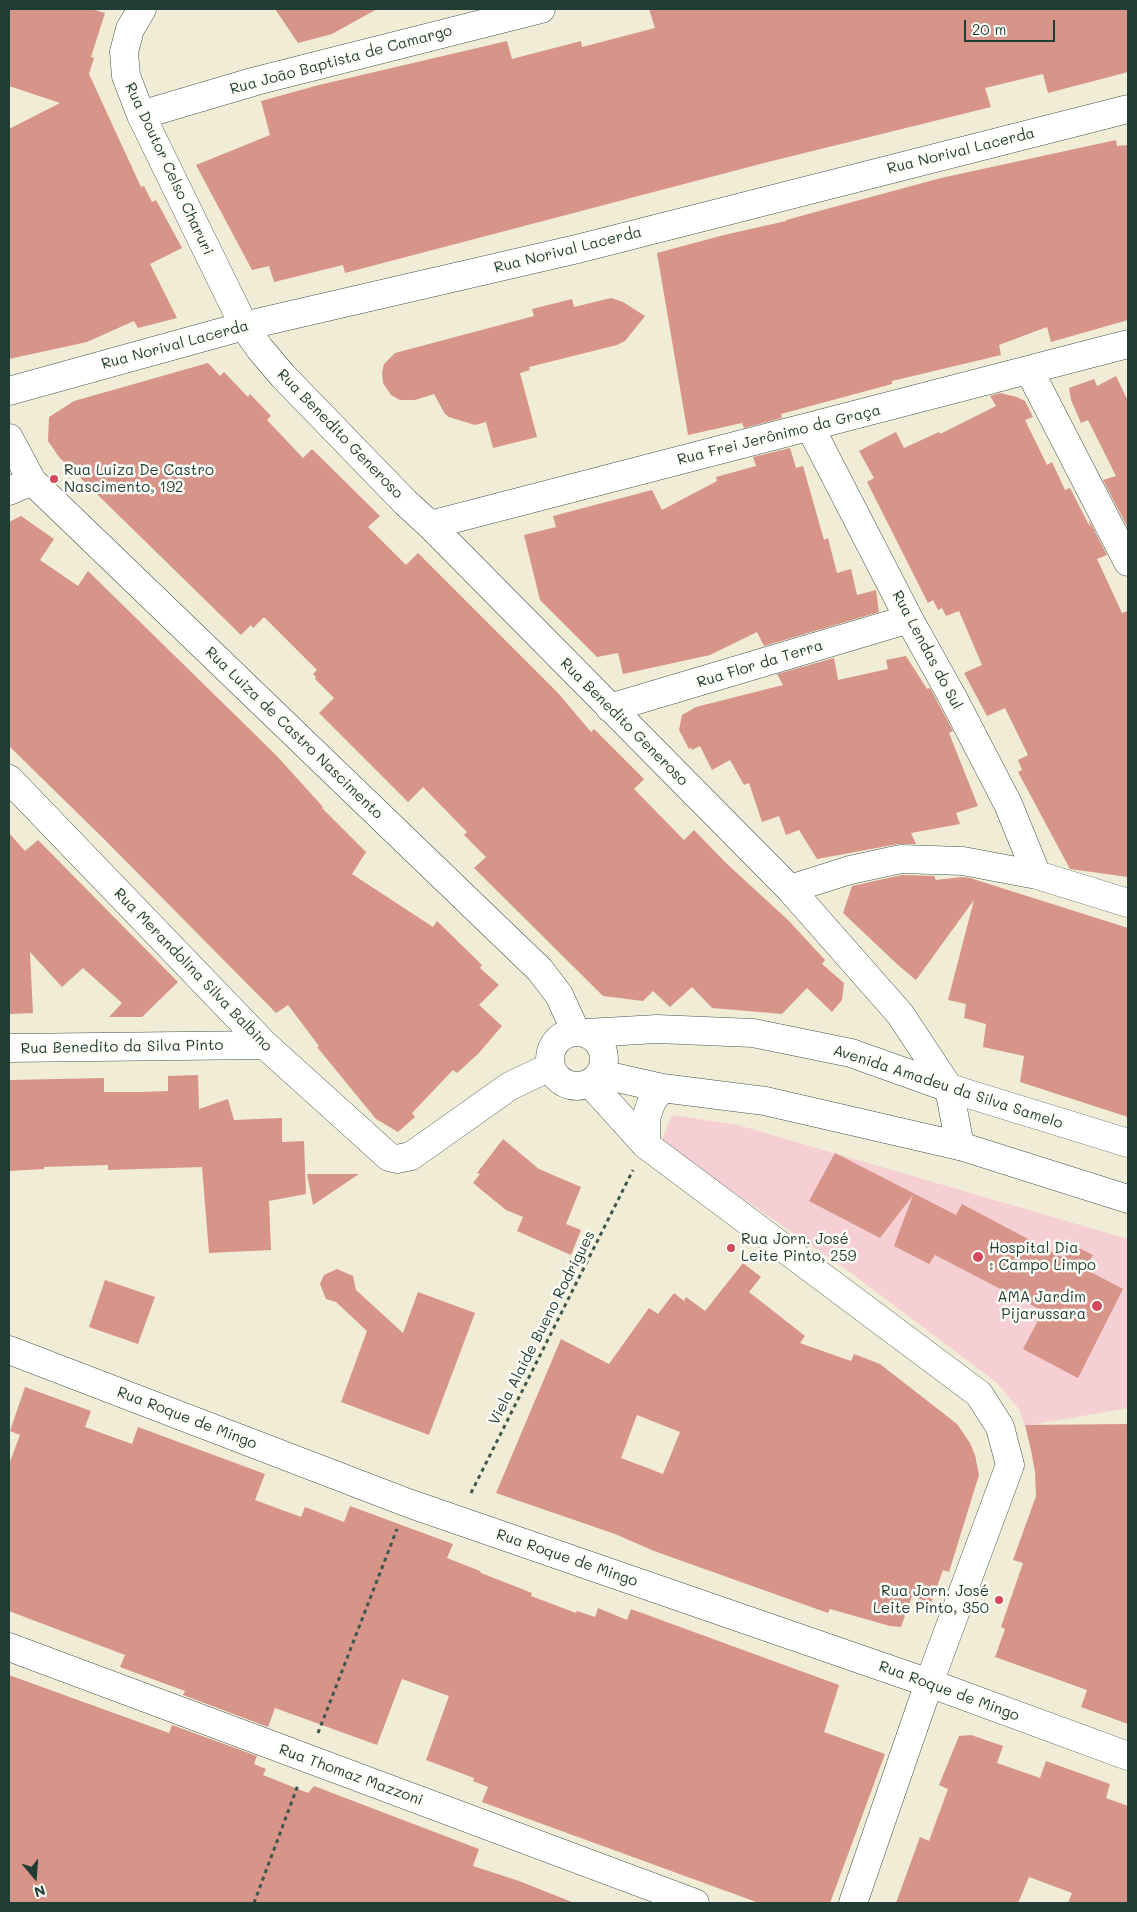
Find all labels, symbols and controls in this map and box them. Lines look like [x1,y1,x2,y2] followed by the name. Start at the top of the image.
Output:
[967,10,1058,42] scale bar
[972,19,1006,39] text: 20 m
[228,22,454,98] street label: Rua João Baptista de Camargo
[121,80,217,258] street label: Rua Doutor Celso Charuri
[885,124,1037,178] street label: Rua Norival Lacerda
[492,223,644,277] street label: Rua Norival Lacerda
[99,317,251,373] street label: Rua Norival Lacerda
[273,365,407,503] street label: Rua Benedito Generoso
[675,401,883,469] street label: Rua Frei Jerônimo da Graça
[64,461,214,496] place label: Rua Luiza De Castro Nascimento, 192
[48,473,60,485] marker: Rua Luiza De Castro Nascimento, 192
[888,587,966,713] street label: Rua Lendas do Sul
[695,636,825,692] street label: Rua Flor da Terra
[201,643,387,823] street label: Rua Luiza de Castro Nascimento
[556,654,692,790] street label: Rua Benedito Generoso
[110,885,276,1055] street label: Rua Merandolina Silva Balbino
[21,1036,223,1058] street label: Rua Benedito da Silva Pinto
[831,1041,1065,1133] street label: Avenida Amadeu da Silva Samelo
[485,1228,599,1428] street label: Viela Alaide Bueno Rodrigues
[741,1230,856,1265] place label: Rua Jorn. José Leite Pinto, 259
[989,1239,1096,1274] place label: Hospital Dia : Campo Limpo
[725,1242,737,1254] marker: Rua Jorn. José Leite Pinto, 259
[971,1250,985,1264] marker: Hospital Dia : Campo Limpo
[997,1288,1086,1323] place label: AMA Jardim Pijarussara
[1090,1299,1104,1313] marker: AMA Jardim Pijarussara
[114,1383,260,1453] street label: Rua Roque de Mingo
[494,1525,640,1591] street label: Rua Roque de Mingo
[873,1582,989,1617] place label: Rua Jorn. José Leite Pinto, 350
[993,1594,1005,1606] marker: Rua Jorn. José Leite Pinto, 350
[876,1657,1022,1725] street label: Rua Roque de Mingo
[277,1741,425,1809] street label: Rua Thomaz Mazzoni
[10,1852,60,1902] north arrow
[32,1881,48,1902] text: N

